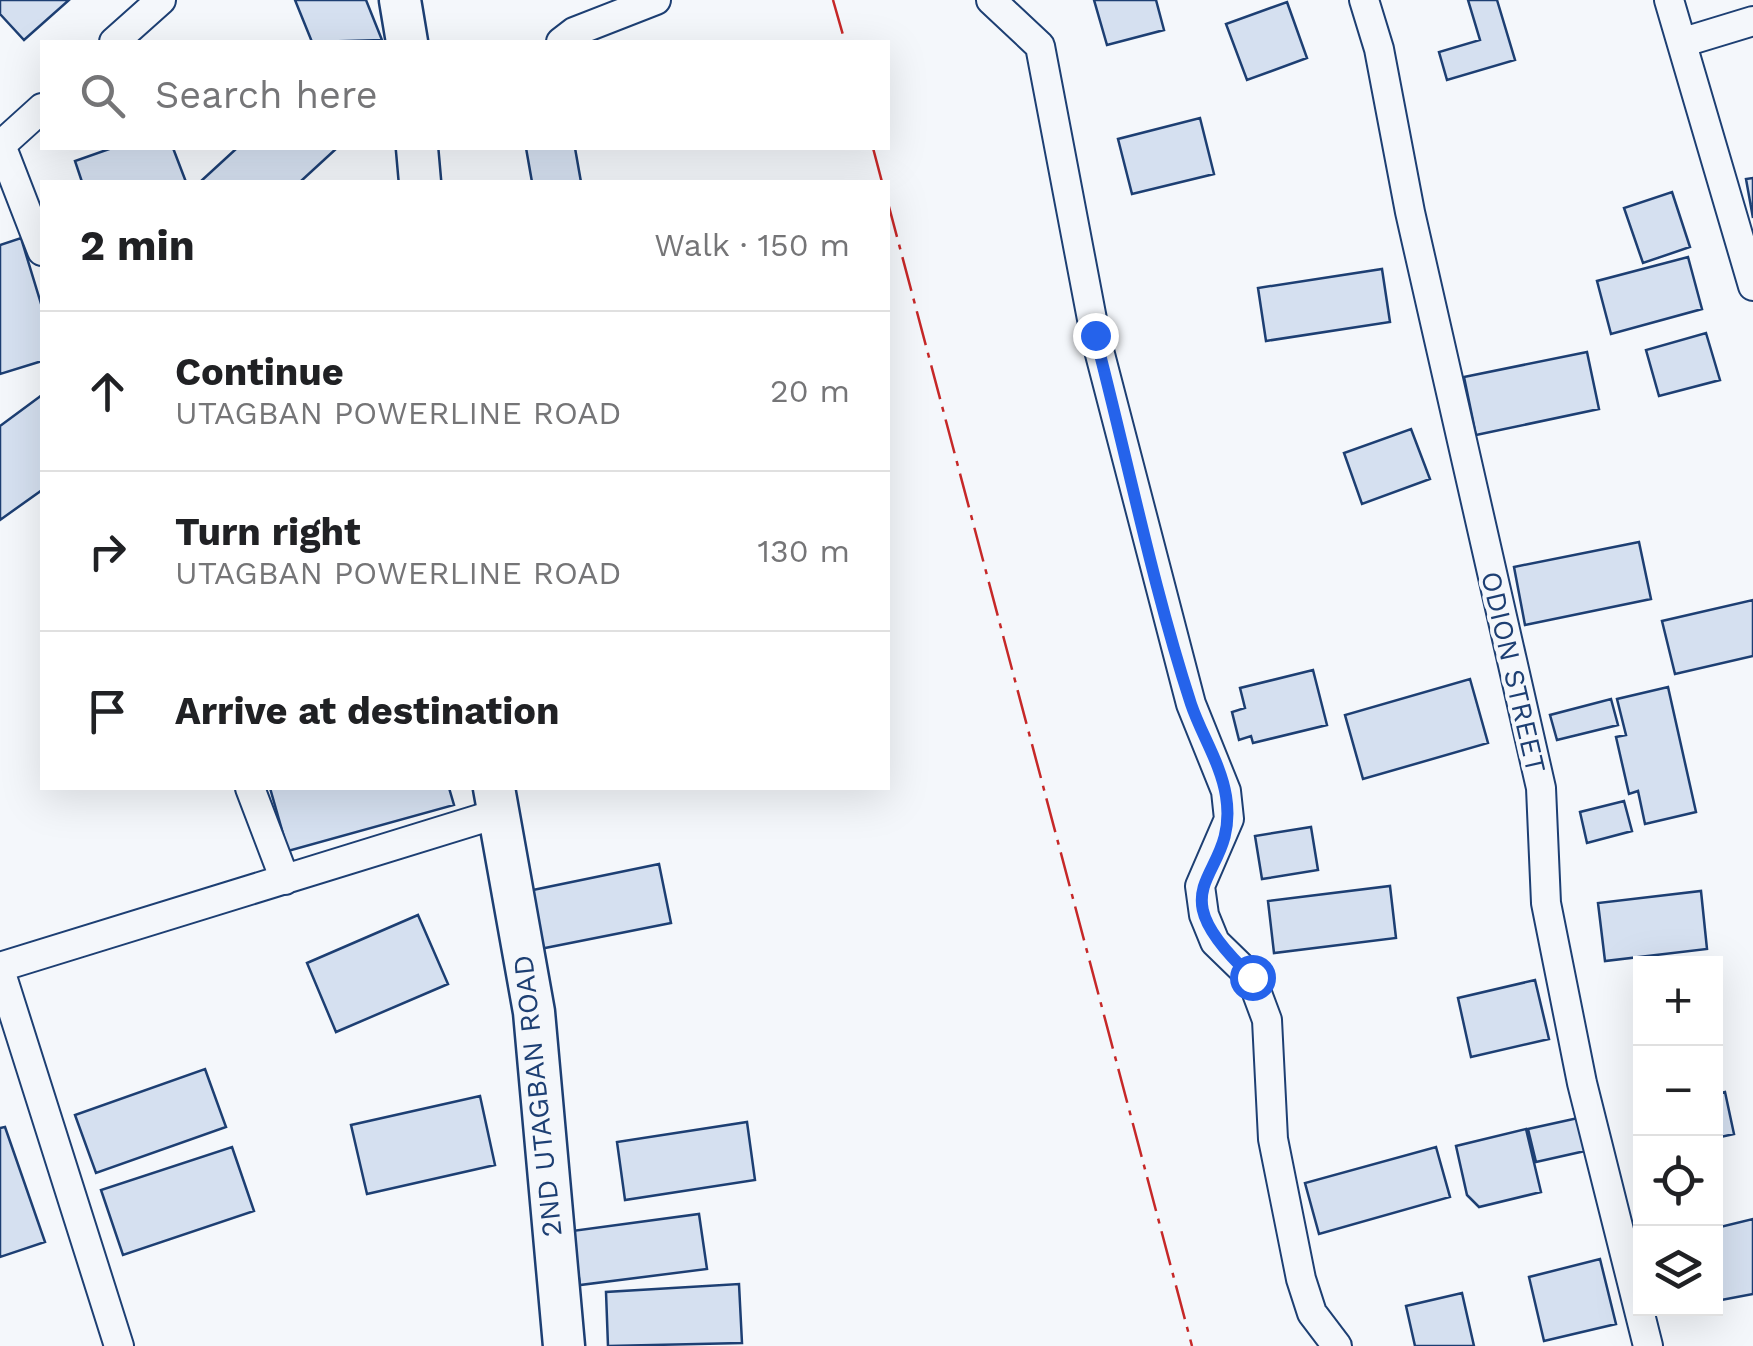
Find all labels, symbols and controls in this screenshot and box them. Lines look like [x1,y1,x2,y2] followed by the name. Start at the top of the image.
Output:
[40,40,890,150] search box
[75,68,130,123] icon: search
[155,73,378,117] text: Search here
[80,221,195,270] text: 2 min
[654,226,850,264] text: Walk · 150 m
[1073,313,1119,359] route end
[175,350,344,394] text: Continue
[80,364,135,419] icon: ahead
[770,372,850,410] text: 20 m
[175,394,621,432] text: UTAGBAN POWERLINE ROAD
[175,510,361,554] text: Turn right
[80,524,135,579] icon: right
[758,532,850,570] text: 130 m
[175,554,621,592] text: UTAGBAN POWERLINE ROAD
[1474,568,1553,776] street label: ODION STREET
[80,684,135,739] icon: arrive
[175,689,560,733] text: Arrive at destination
[506,953,569,1238] street label: 2ND UTAGBAN ROAD
[1230,955,1276,1001] route start
[1633,956,1723,1316] map controls
[1633,956,1723,1046] button: +
[1633,1046,1723,1136] button: −
[1633,1136,1723,1226] button: locate
[1633,1226,1723,1316] button: layers

